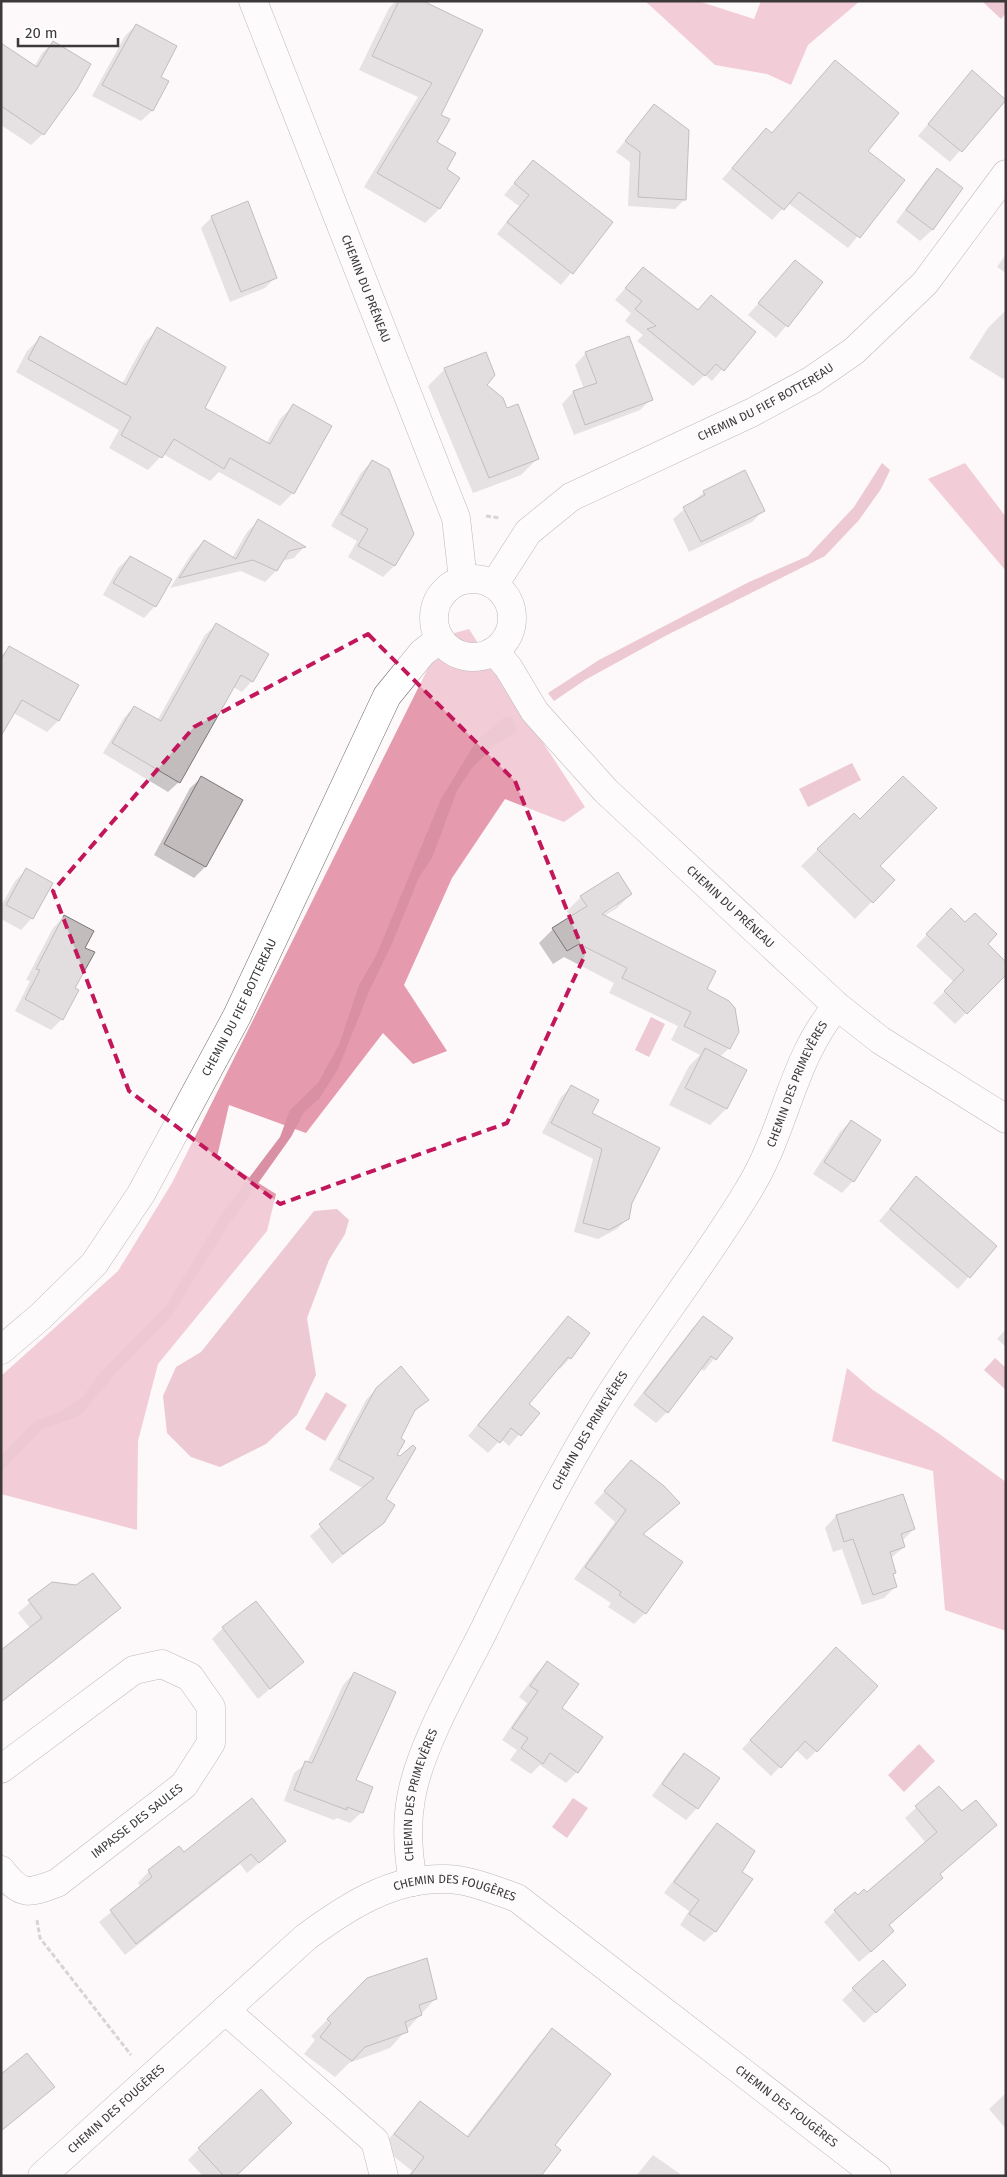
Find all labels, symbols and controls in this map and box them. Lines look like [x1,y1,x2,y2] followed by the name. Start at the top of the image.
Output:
[18,15,118,47] scale bar
[25,24,58,42] text: 20 m
[338,233,393,344] street label: CHEMIN DU PRÉNEAU
[695,360,836,444] street label: CHEMIN DU FIEF BOTTEREAU
[684,863,777,951] street label: CHEMIN DU PRÉNEAU
[199,936,279,1079] street label: CHEMIN DU FIEF BOTTEREAU
[764,1018,831,1149] street label: CHEMIN DES PRIMEVÈRES
[549,1368,631,1493] street label: CHEMIN DES PRIMEVÈRES
[401,1726,441,1862] street label: CHEMIN DES PRIMEVÈRES
[88,1781,186,1861] street label: IMPASSE DES SAULES
[391,1872,518,1904] street label: CHEMIN DES FOUGÈRES
[65,2061,168,2156] street label: CHEMIN DES FOUGÈRES
[733,2062,841,2150] street label: CHEMIN DES FOUGÈRES

